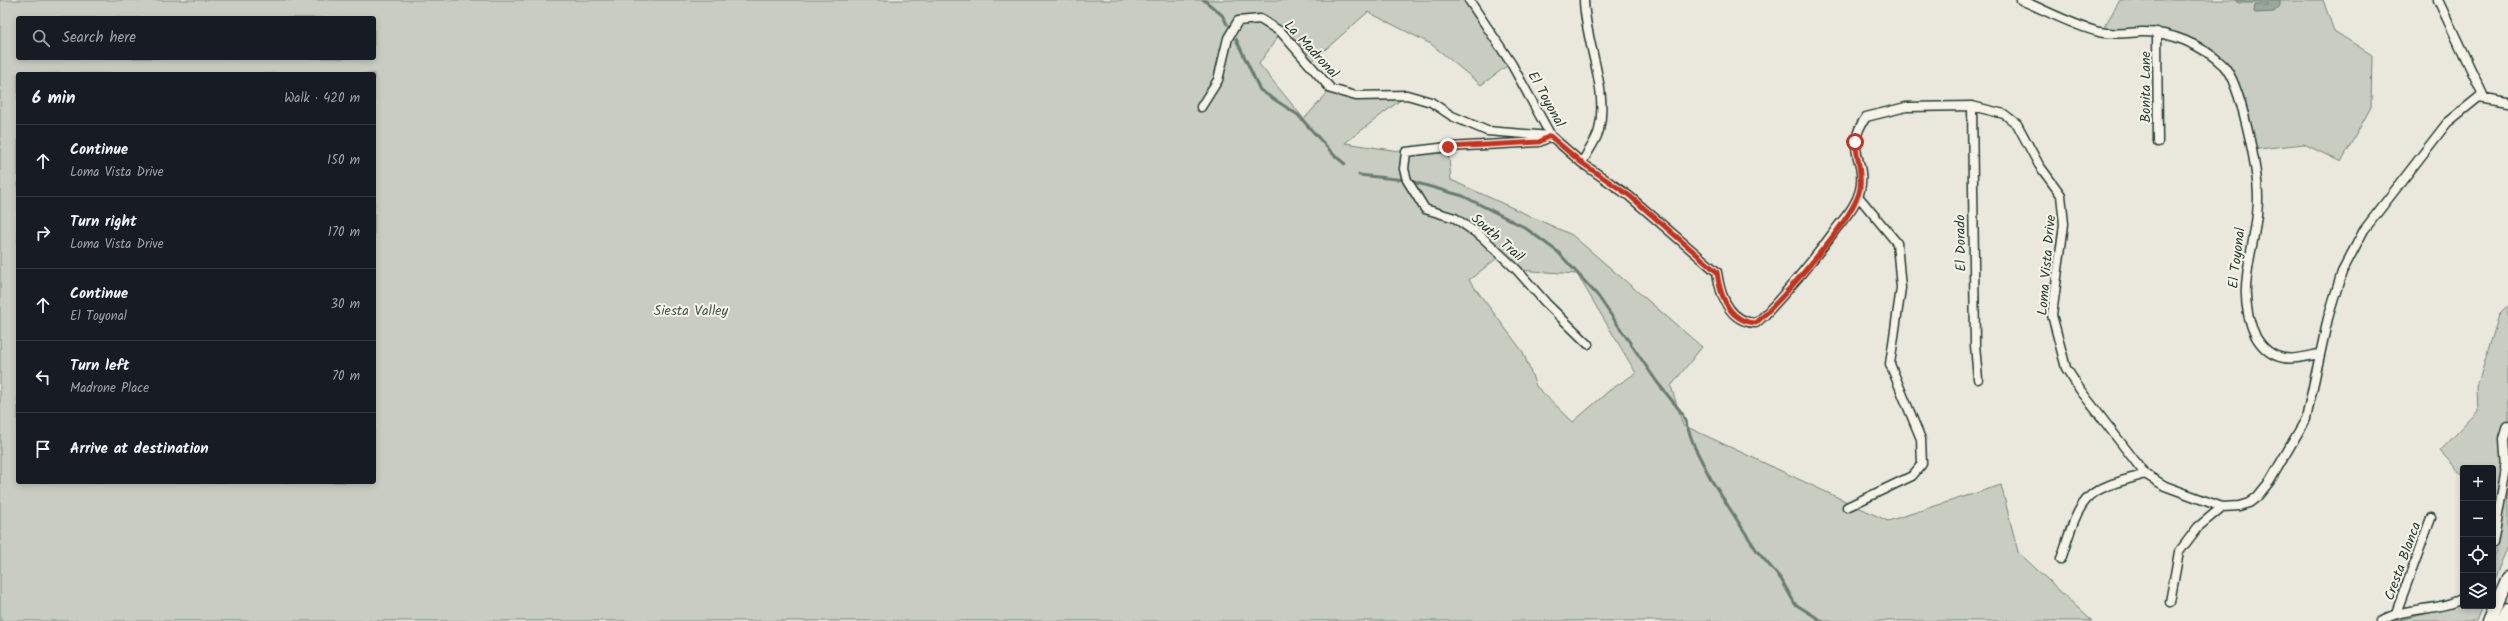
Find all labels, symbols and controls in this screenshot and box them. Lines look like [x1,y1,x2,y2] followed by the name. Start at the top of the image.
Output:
[16,16,376,60] search box
[1278,16,1345,84] street label: La Madronal
[62,26,136,50] text: Search here
[30,27,52,49] icon: search
[2135,50,2157,123] street label: Bonita Lane
[1522,67,1571,132] street label: El Toyonal
[32,85,76,112] text: 6 min
[284,88,360,109] text: Walk · 420 m
[1846,133,1864,151] route start
[70,138,128,162] text: Continue
[1439,138,1457,156] route end
[32,150,54,172] icon: ahead
[327,150,360,171] text: 150 m
[70,162,164,183] text: Loma Vista Drive
[1466,208,1529,268] street label: South Trail
[70,210,137,234] text: Turn right
[2032,213,2062,316] street label: Loma Vista Drive
[1950,214,1972,272] street label: El Dorado
[32,222,54,244] icon: right
[328,222,360,243] text: 170 m
[2222,226,2252,290] street label: El Toyonal
[70,234,164,255] text: Loma Vista Drive
[70,282,128,306] text: Continue
[32,294,54,316] icon: ahead
[331,294,360,315] text: 30 m
[654,300,729,322] park label: Siesta Valley
[70,306,127,327] text: El Toyonal
[70,354,130,378] text: Turn left
[32,366,54,388] icon: left
[332,366,360,387] text: 70 m
[70,378,149,399] text: Madrone Place
[70,437,209,461] text: Arrive at destination
[32,438,54,460] icon: arrive
[2460,465,2496,609] map controls
[2460,465,2496,501] button: +
[2460,501,2496,537] button: −
[2379,519,2427,604] street label: Cresta Blanca
[2460,537,2496,573] button: locate
[2460,573,2496,609] button: layers

